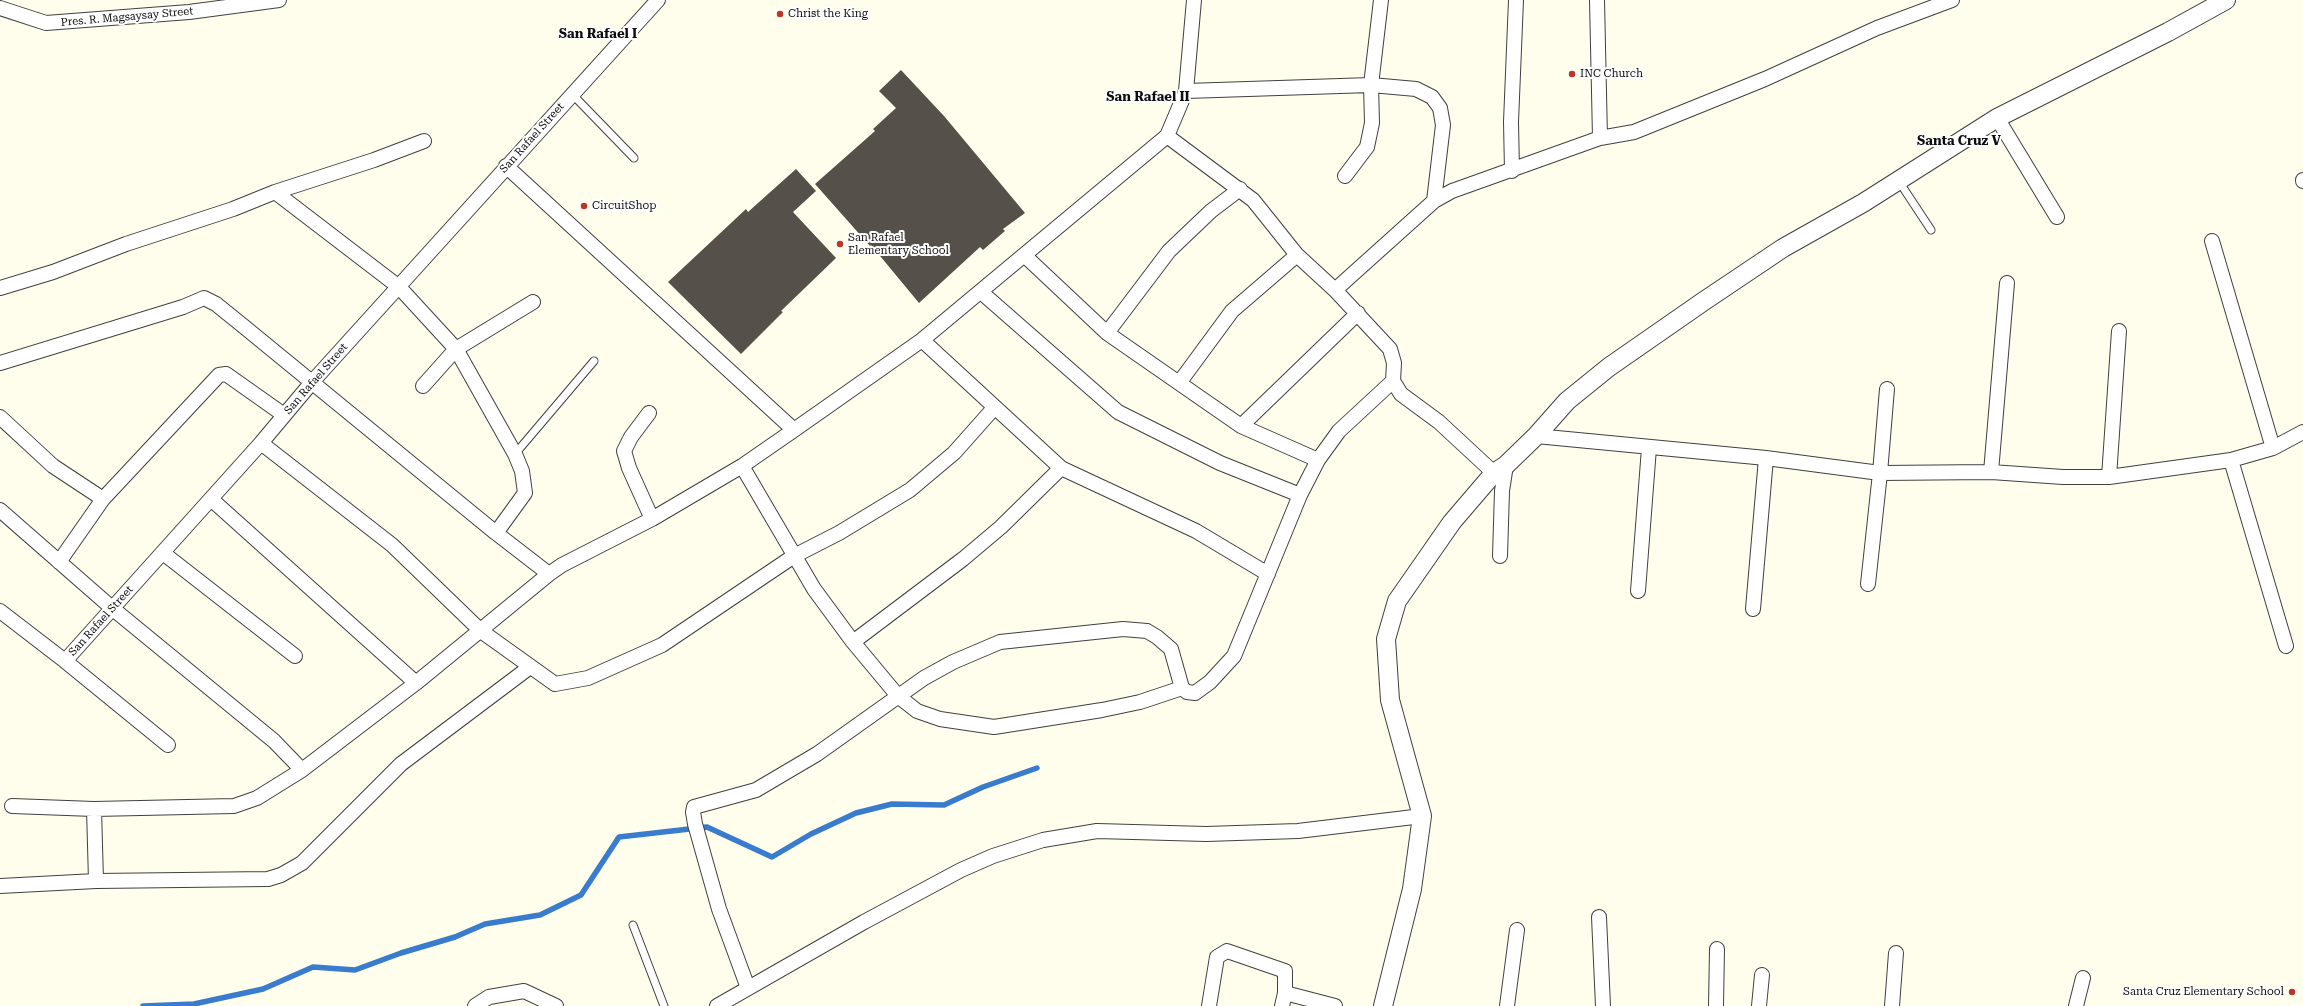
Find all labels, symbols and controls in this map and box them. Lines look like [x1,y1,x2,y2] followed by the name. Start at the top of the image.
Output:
[60,5,194,29] street label: Pres. R. Magsaysay Street
[788,7,868,21] place label: Christ the King
[775,9,785,19] marker: Christ the King
[559,26,637,42] district label: San Rafael I
[1580,67,1643,81] place label: INC Church
[1567,69,1577,79] marker: INC Church
[1106,89,1190,105] district label: San Rafael II
[497,100,567,176] street label: San Rafael Street
[1917,133,2001,149] district label: Santa Cruz V
[592,199,656,213] place label: CircuitShop
[579,201,589,211] marker: CircuitShop
[848,231,949,257] place label: San Rafael Elementary School
[835,239,845,249] marker: San Rafael Elementary School
[282,341,350,417] street label: San Rafael Street
[66,583,136,659] street label: San Rafael Street
[2123,985,2284,999] place label: Santa Cruz Elementary School
[2287,987,2297,997] marker: Santa Cruz Elementary School

